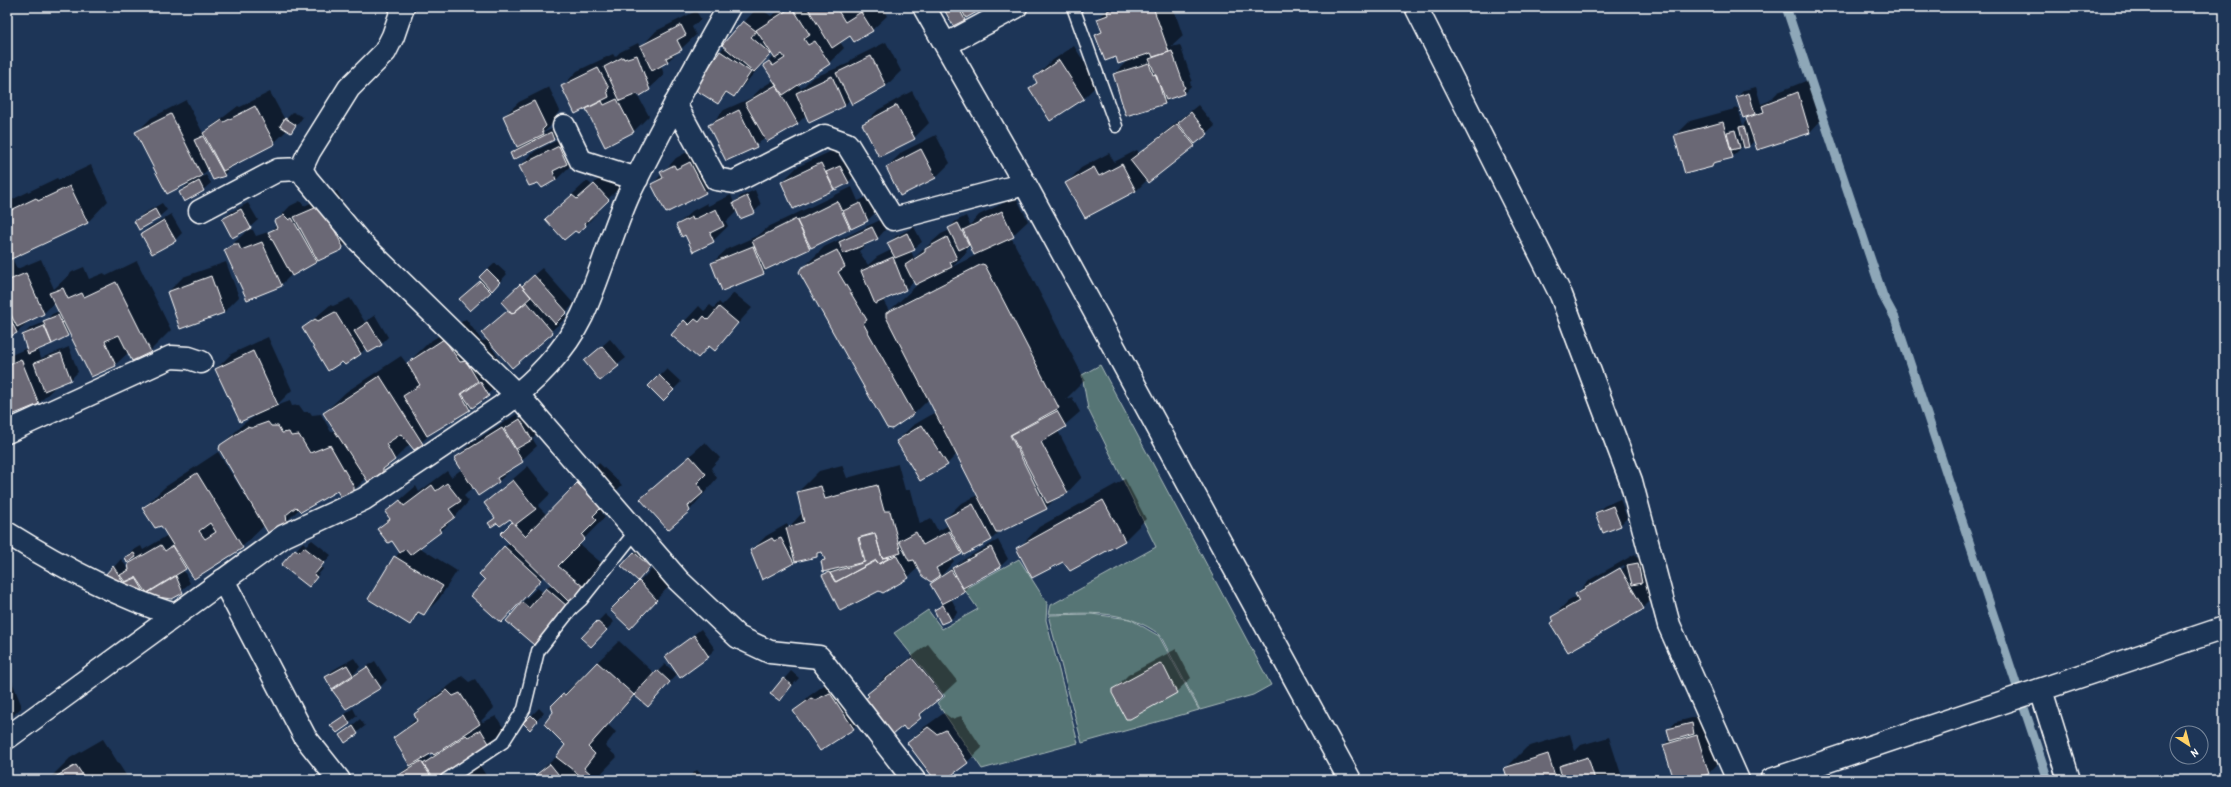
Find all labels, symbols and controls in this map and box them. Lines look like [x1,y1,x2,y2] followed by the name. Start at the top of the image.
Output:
[2169,725,2209,765] north arrow
[2188,746,2201,761] text: N

